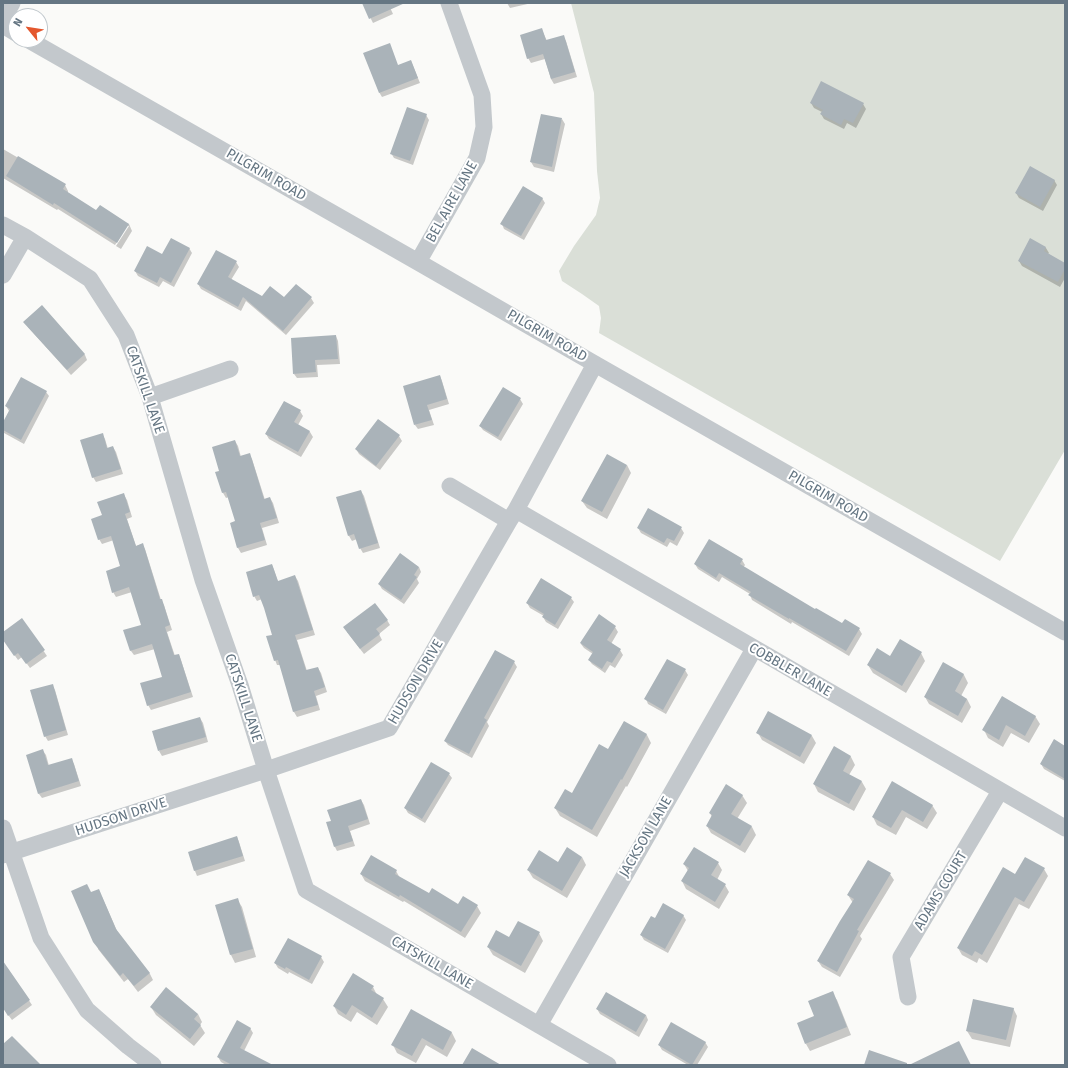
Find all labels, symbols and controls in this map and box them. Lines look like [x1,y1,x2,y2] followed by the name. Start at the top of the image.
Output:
[8,8,48,48] north arrow
[11,16,25,29] text: N
[223,145,309,205] street label: PILGRIM ROAD
[423,158,481,246] street label: BEL AIRE LANE
[504,306,590,366] street label: PILGRIM ROAD
[122,344,168,436] street label: CATSKILL LANE
[785,467,871,527] street label: PILGRIM ROAD
[385,637,447,727] street label: HUDSON DRIVE
[746,639,834,701] street label: COBBLER LANE
[221,652,265,744] street label: CATSKILL LANE
[73,794,169,840] street label: HUDSON DRIVE
[616,794,676,880] street label: JACKSON LANE
[911,849,971,933] street label: ADAMS COURT
[388,933,476,993] street label: CATSKILL LANE

